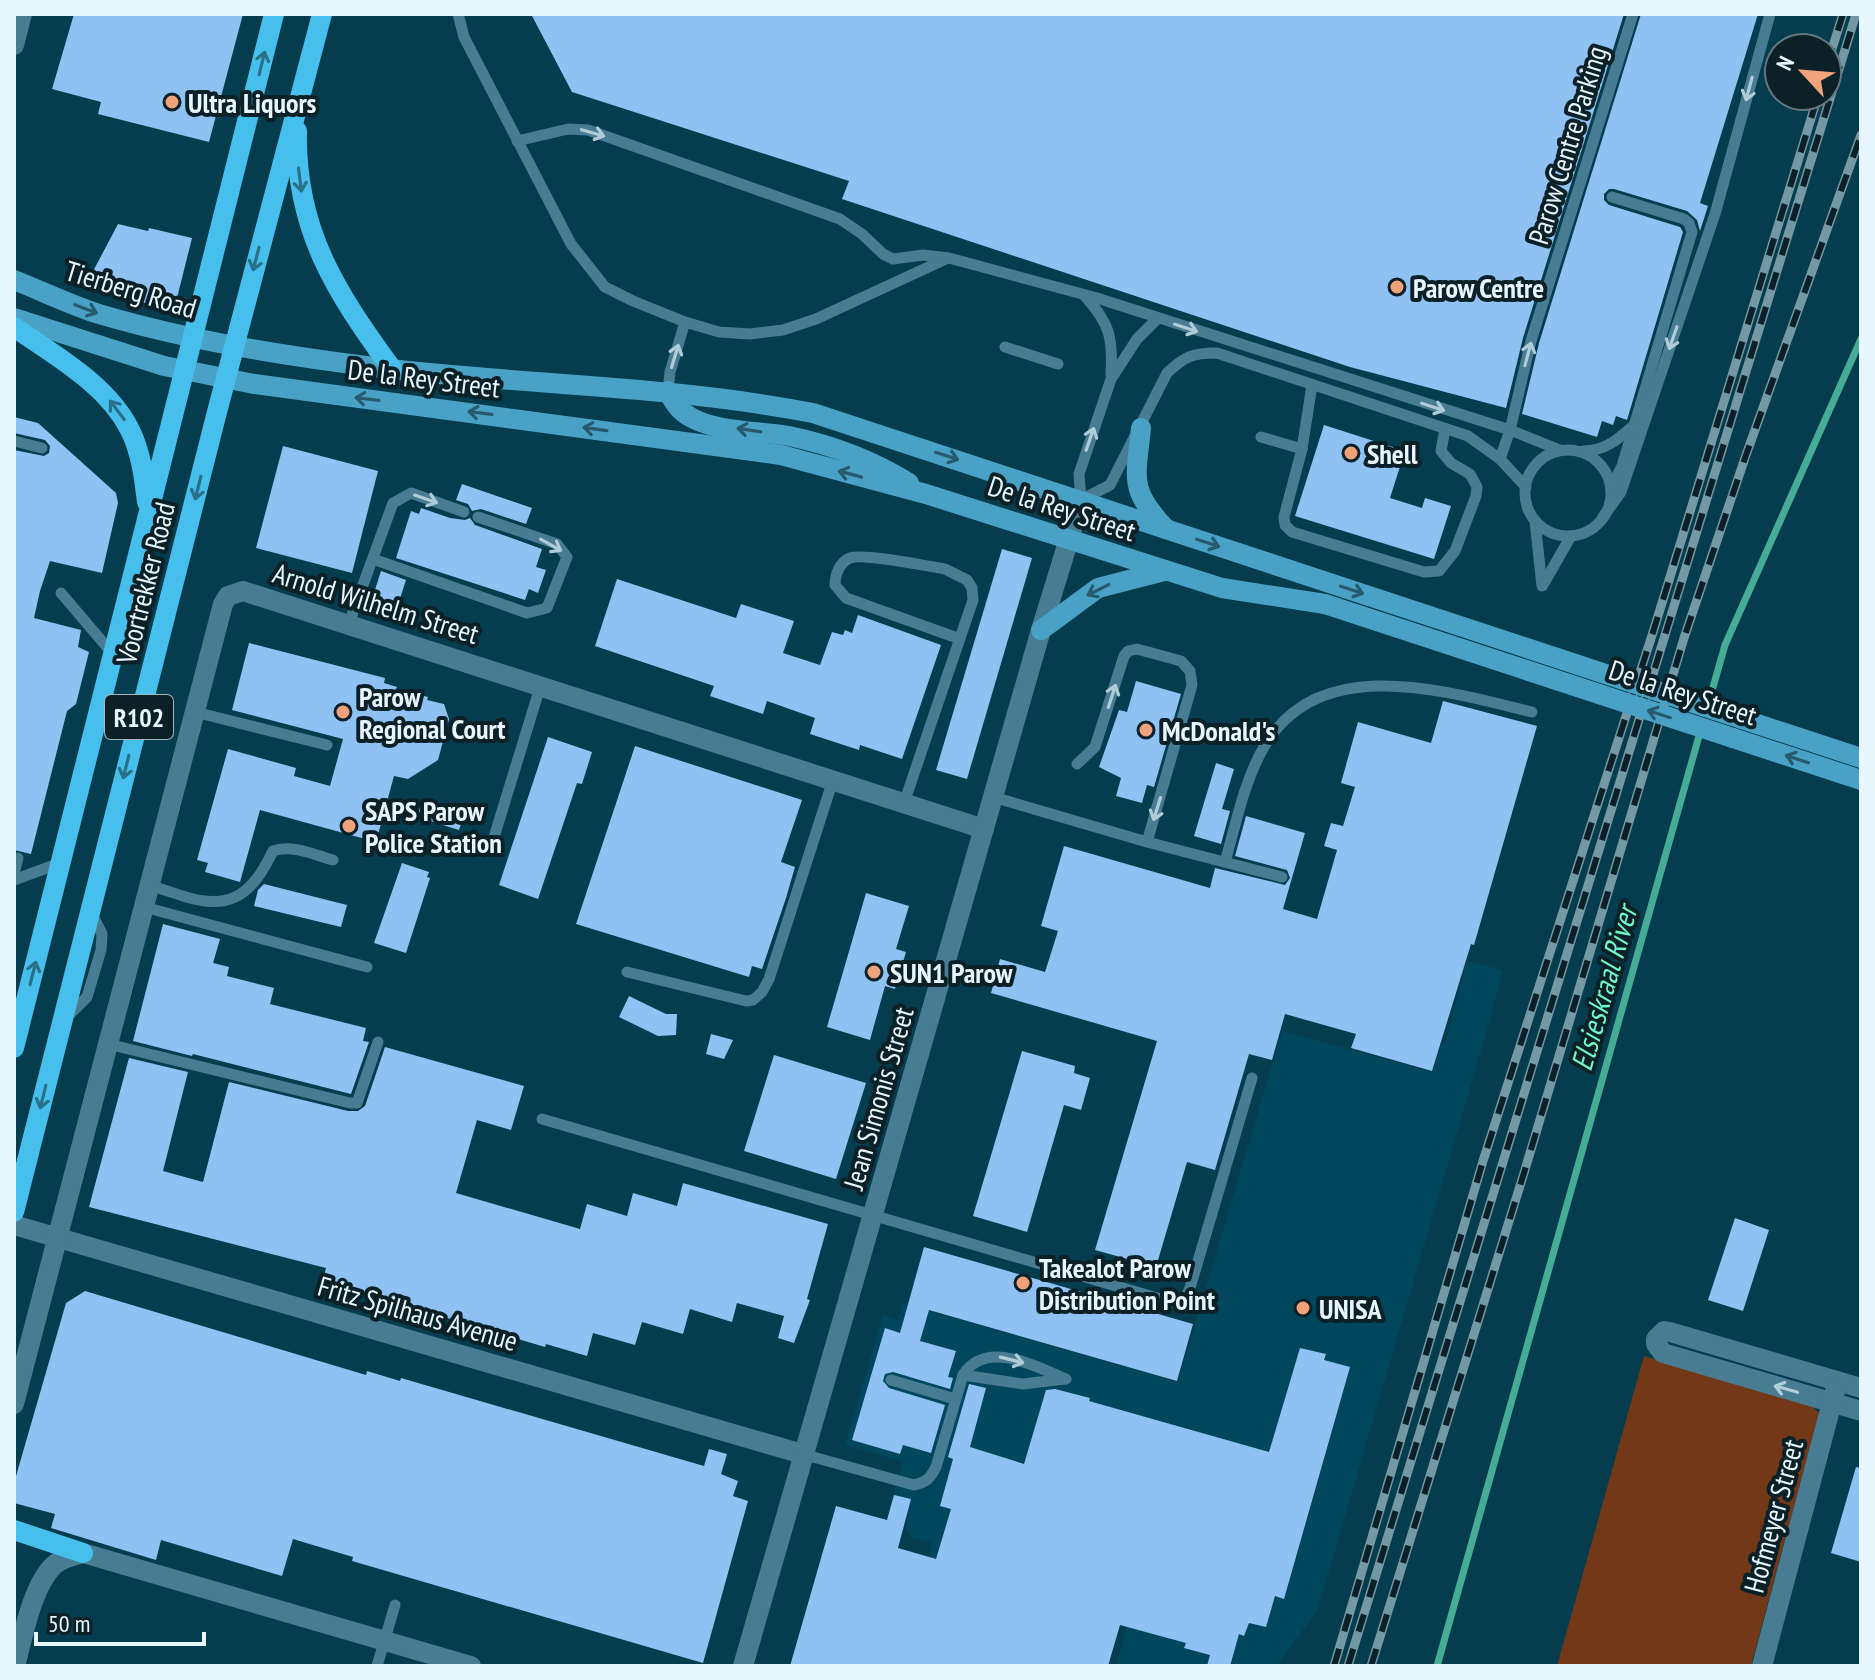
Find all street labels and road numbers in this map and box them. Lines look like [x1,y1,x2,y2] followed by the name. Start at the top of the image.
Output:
[1519,41,1615,249] street label: Parow Centre Parking
[61,252,201,326] street label: Tierberg Road
[346,350,502,406] street label: De la Rey Street
[984,467,1141,549] street label: De la Rey Street
[107,498,183,669] street label: Voortrekker Road
[269,554,484,652] street label: Arnold Wilhelm Street
[1605,651,1762,733] street label: De la Rey Street
[105,695,173,739] road number: R102
[834,1002,922,1194] street label: Jean Simonis Street
[314,1267,522,1359] street label: Fritz Spilhaus Avenue
[1735,1435,1811,1597] street label: Hofmeyer Street

